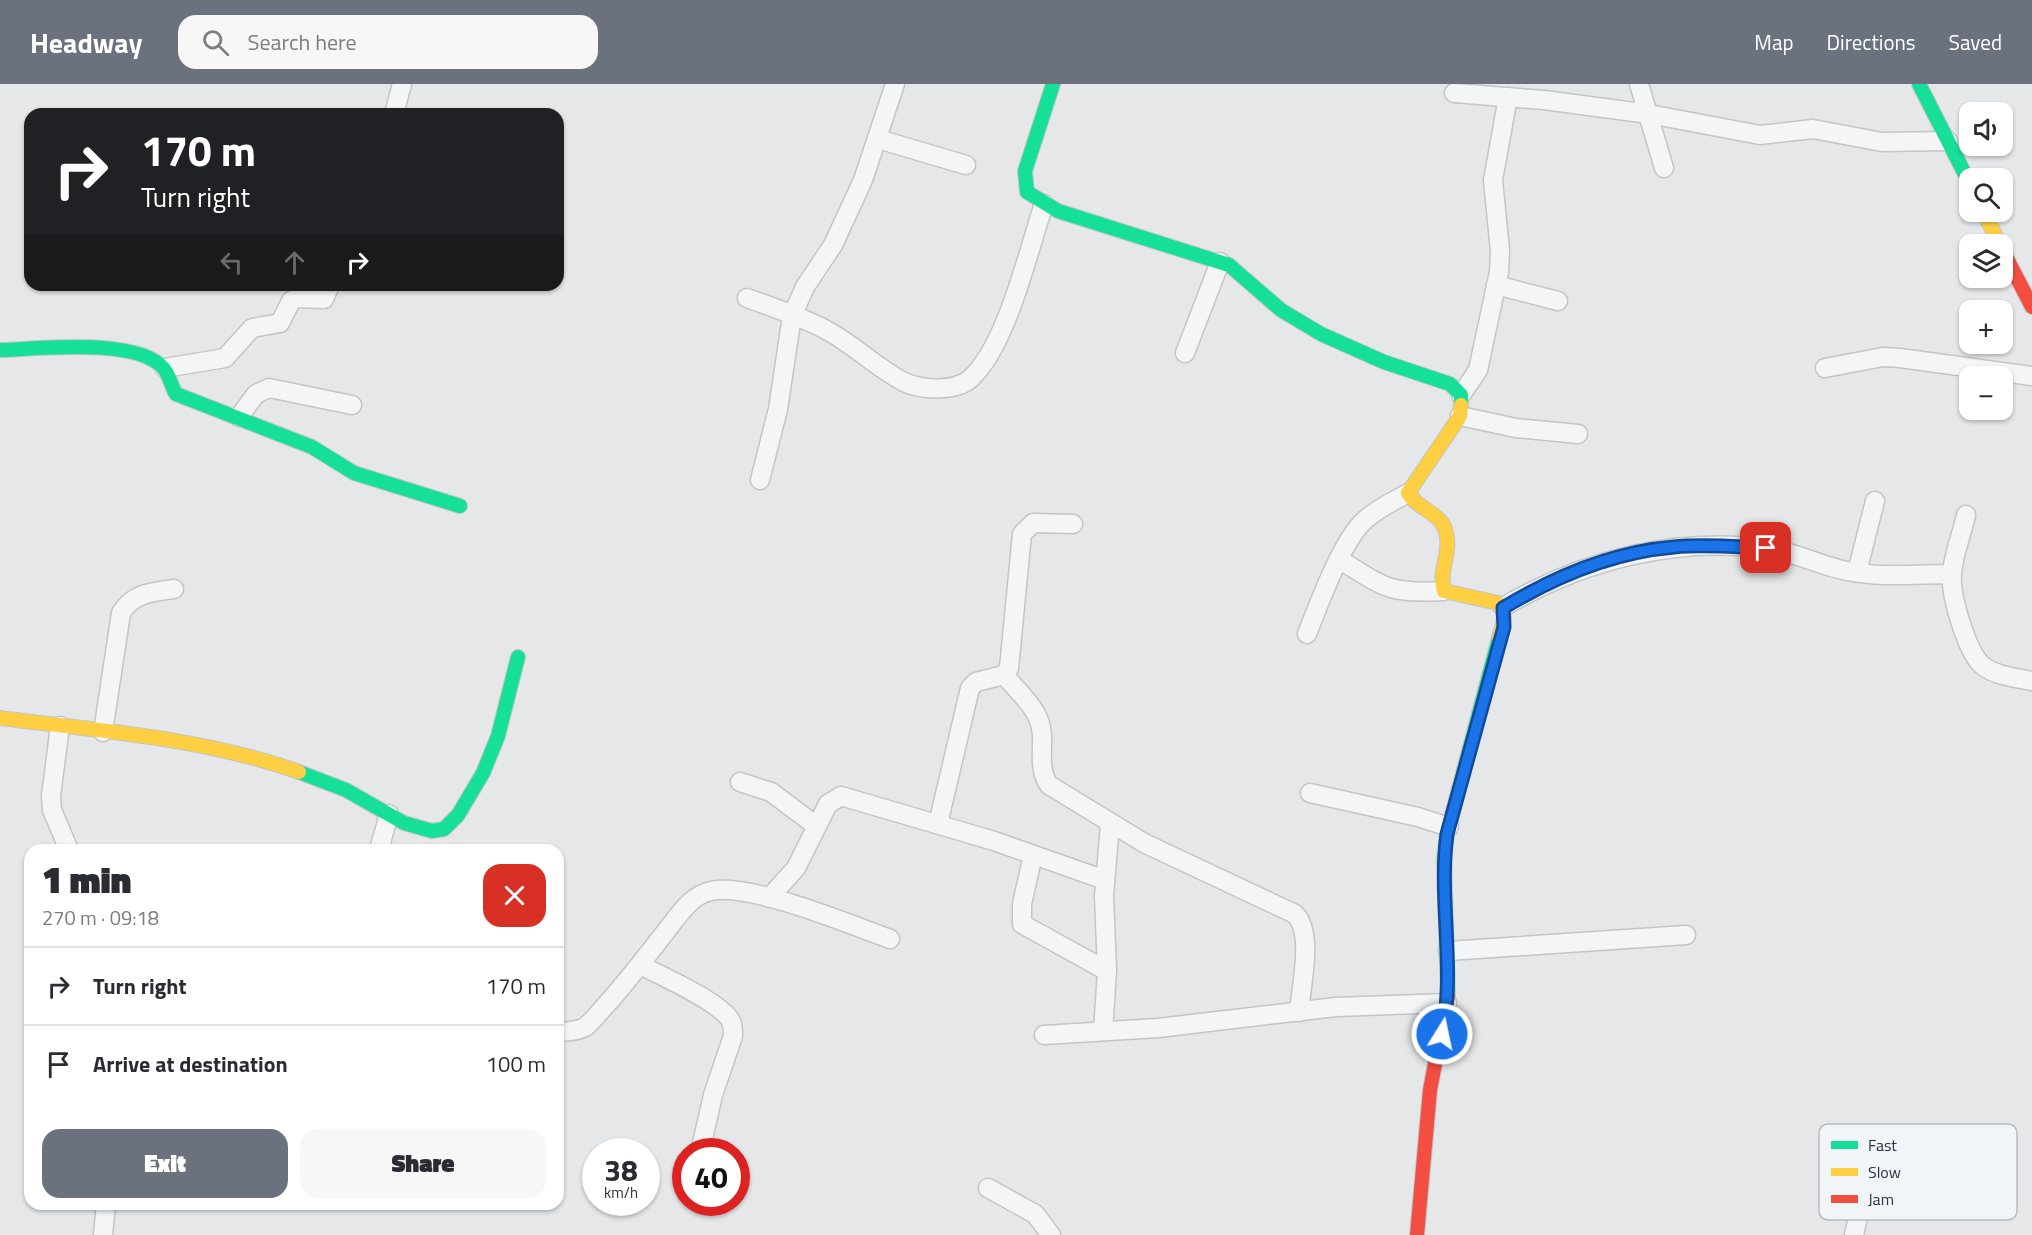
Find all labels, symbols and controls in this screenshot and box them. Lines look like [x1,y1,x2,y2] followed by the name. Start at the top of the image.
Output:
[178,15,598,69] search box
[30,21,142,64] text: Headway
[247,25,357,59] text: Search here
[199,26,232,59] icon: search
[1754,26,1794,58] text: Map
[1827,26,1916,58] text: Directions
[1949,26,2002,58] text: Saved
[1959,102,2013,420] map controls
[1959,102,2013,156] button: sound
[141,118,256,182] text: 170 m
[42,132,120,210] icon: right
[1959,168,2013,222] button: search
[141,176,250,217] text: Turn right
[1959,234,2013,288] button: layers
[215,246,248,279] icon: left
[278,246,311,279] icon: ahead
[341,246,374,279] icon: right
[1959,300,2013,354] button: +
[1959,366,2013,420] button: −
[1740,522,1791,573] pin
[1749,531,1782,564] icon: arrive
[42,852,131,907] text: 1 min
[483,864,546,927] button: close
[42,902,159,933] text: 270 m · 09:18
[93,969,187,1003] text: Turn right
[486,969,546,1003] text: 170 m
[42,970,75,1003] icon: right
[1410,1002,1474,1066] position arrow
[93,1047,288,1081] text: Arrive at destination
[486,1047,546,1081] text: 100 m
[42,1048,75,1081] icon: arrive
[1819,1124,2017,1220] legend
[42,1129,288,1198] button: Exit
[300,1129,546,1198] button: Share
[1868,1133,1897,1157] text: Fast
[672,1138,750,1216] speed limit sign: 40
[604,1147,638,1193] text: 38
[1868,1160,1901,1184] text: Slow
[604,1181,638,1204] text: km/h
[1868,1187,1894,1211] text: Jam

